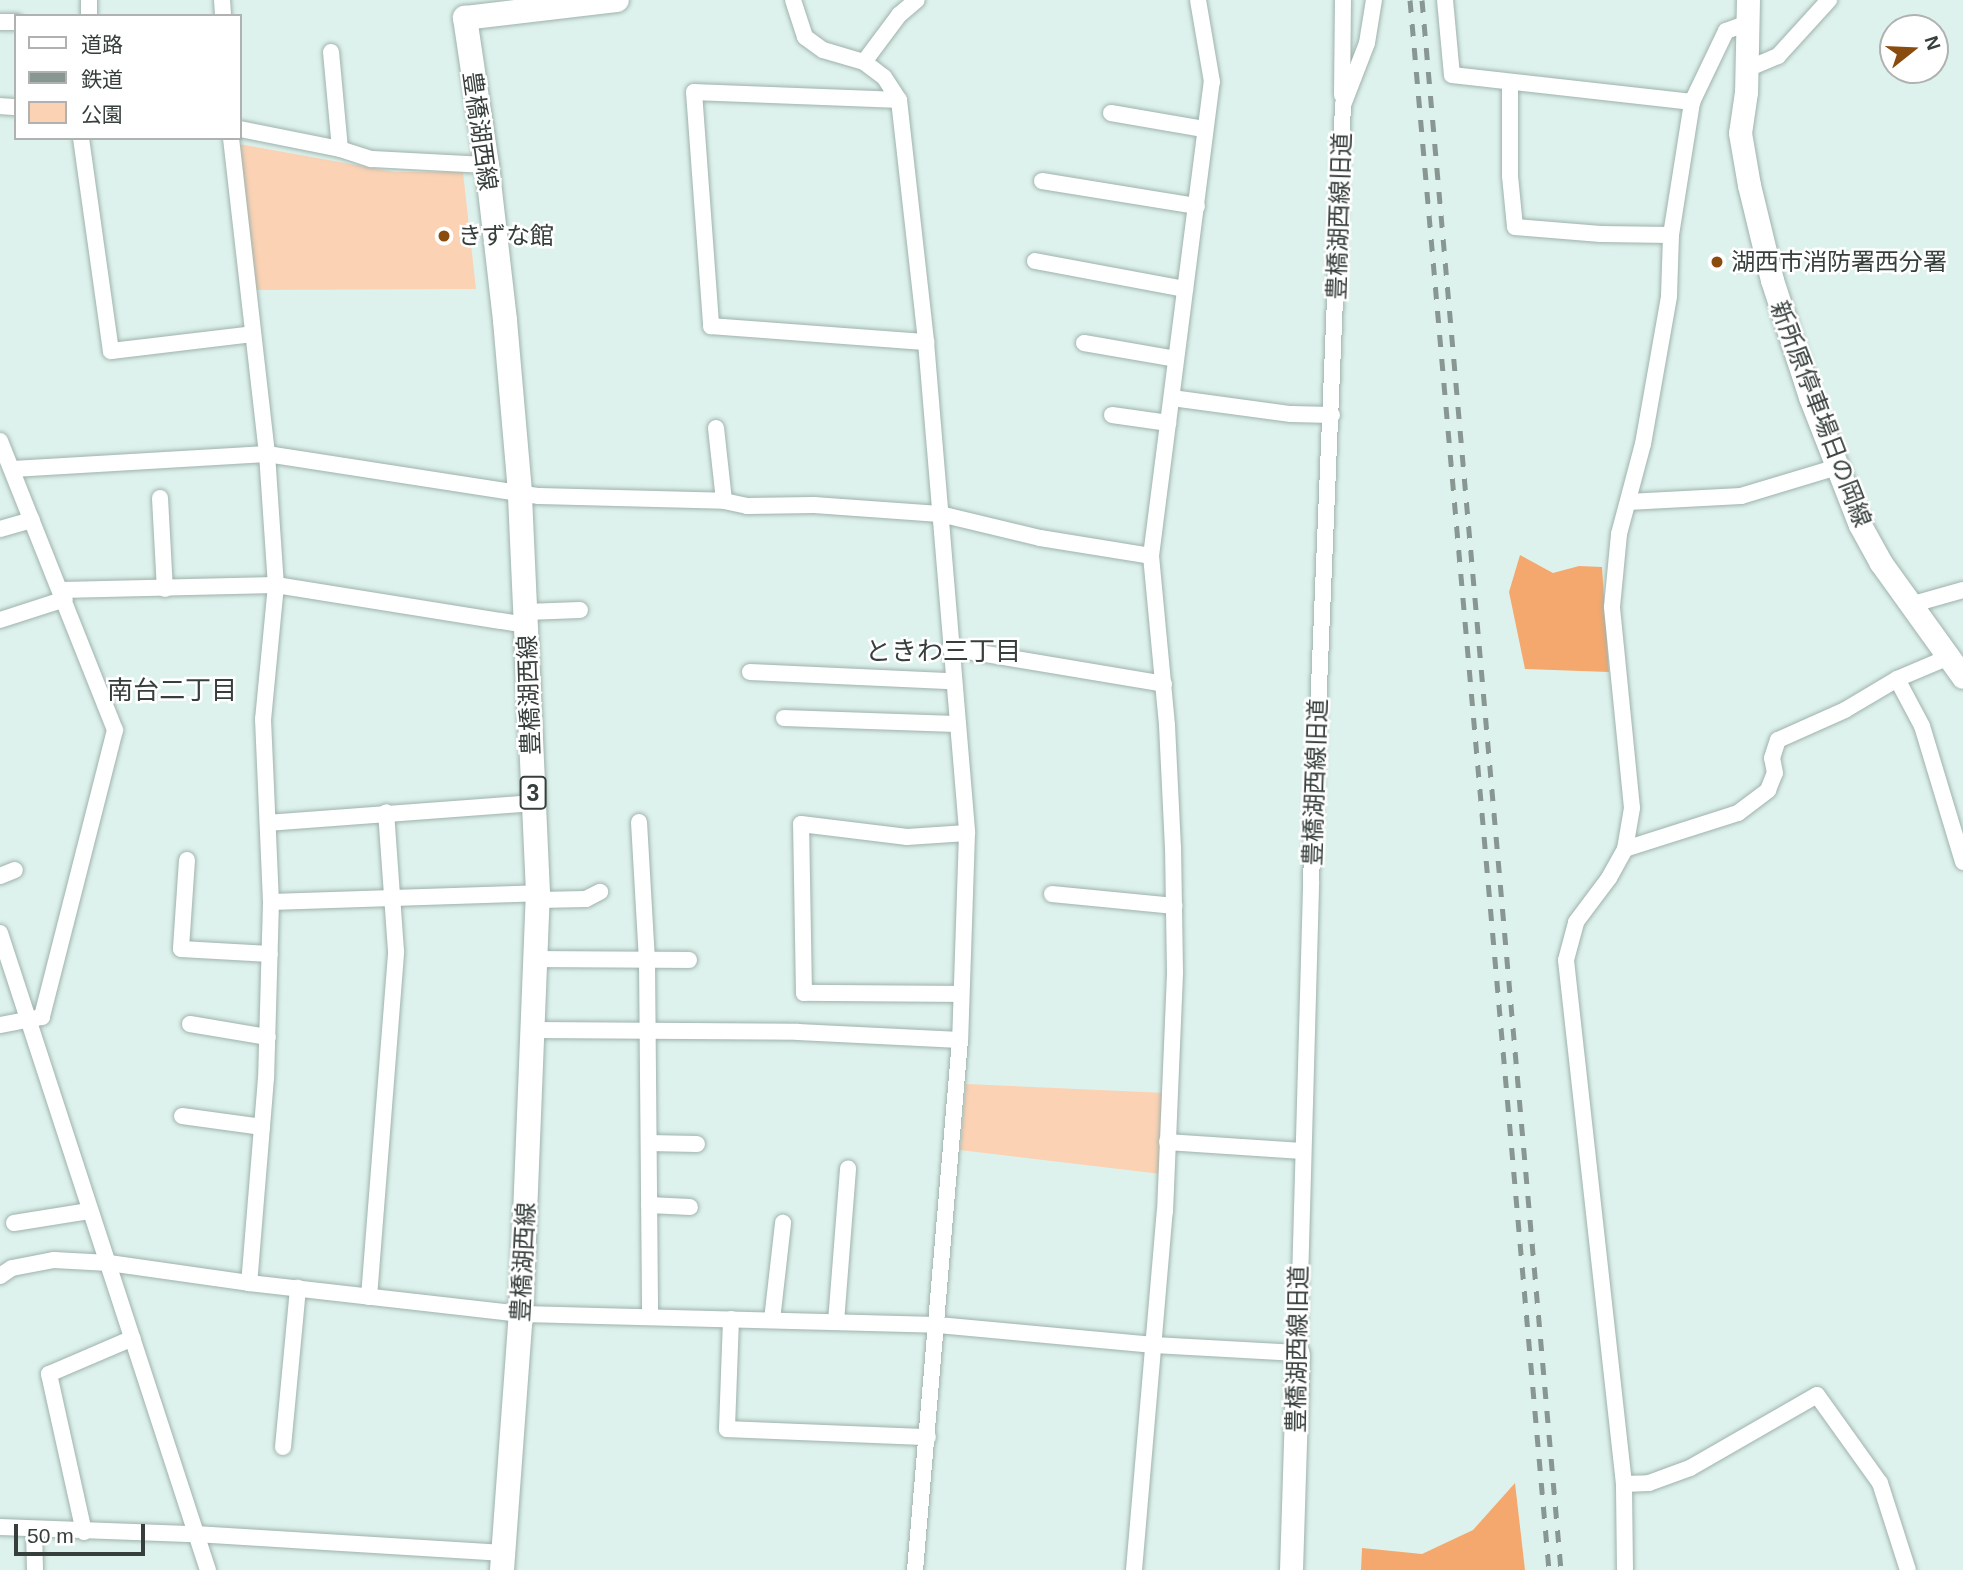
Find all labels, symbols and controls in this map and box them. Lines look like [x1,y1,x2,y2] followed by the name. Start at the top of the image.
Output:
[14,14,242,140] legend
[1879,14,1949,84] north arrow
[81,33,123,56] text: 道路
[1920,33,1945,53] text: N
[81,68,123,91] text: 鉄道
[457,70,503,192] street label: 豊橋湖西線
[81,103,123,126] text: 公園
[1322,132,1356,300] street label: 豊橋湖西線旧道
[458,222,554,250] place label: きずな館
[436,228,452,244] marker: きずな館
[1731,248,1947,276] place label: 湖西市消防署西分署
[1709,254,1725,270] marker: 湖西市消防署西分署
[1765,297,1877,531] street label: 新所原停車場日の岡線
[513,635,545,755] street label: 豊橋湖西線
[865,636,1021,668] district label: ときわ三丁目
[107,675,237,707] district label: 南台二丁目
[1298,698,1332,866] street label: 豊橋湖西線旧道
[519,774,547,813] road number: 3
[505,1201,541,1323] street label: 豊橋湖西線
[1281,1265,1313,1433] street label: 豊橋湖西線旧道
[18,1510,149,1554] scale bar
[27,1524,74,1547] text: 50 m

